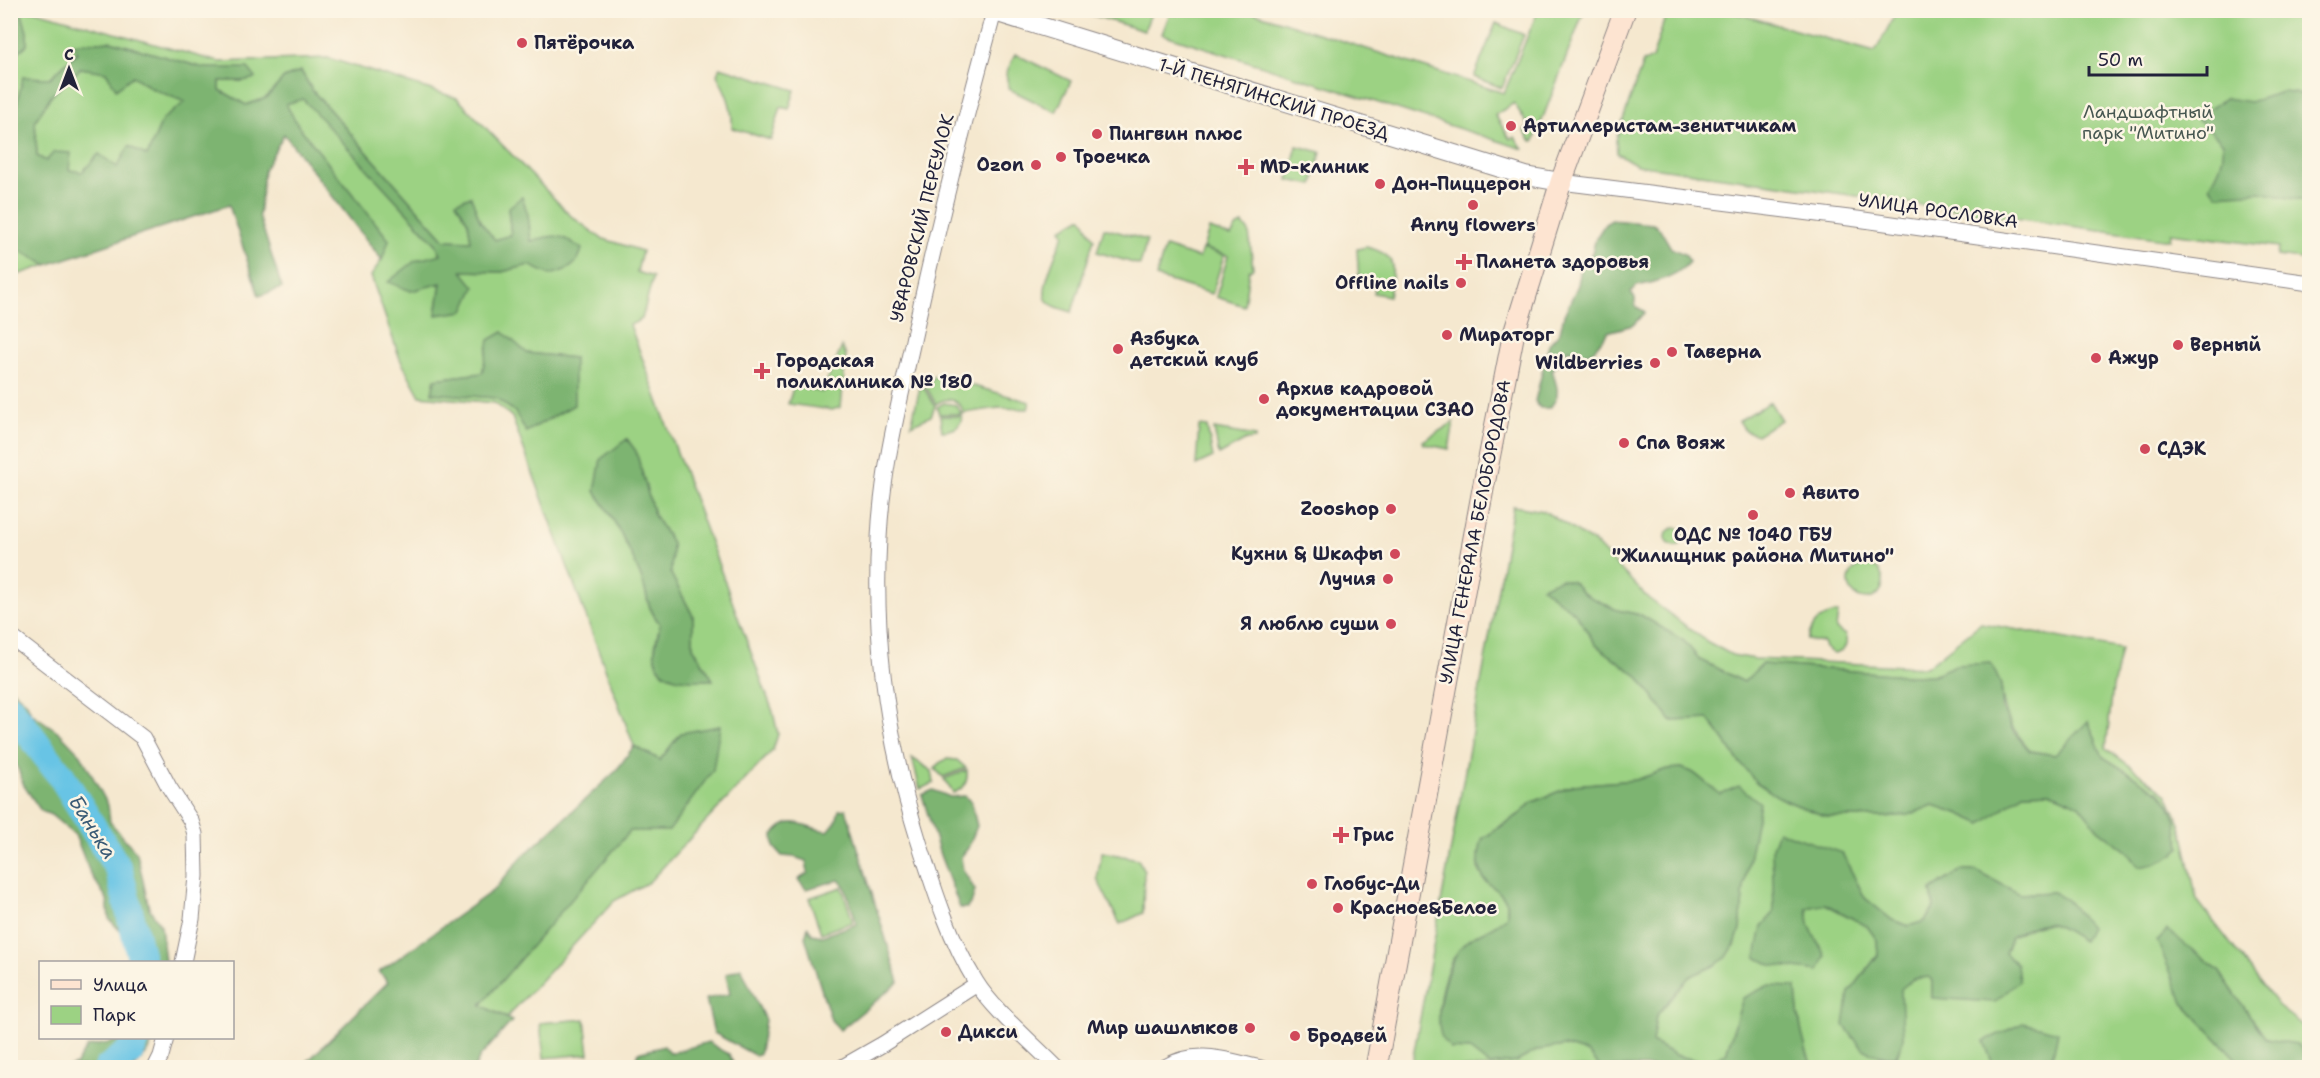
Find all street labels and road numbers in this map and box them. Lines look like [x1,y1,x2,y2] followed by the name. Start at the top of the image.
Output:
[1156,52,1393,146] street label: 1-Й ПЕНЯГИНСКИЙ ПРОЕЗД
[884,111,960,325] street label: УВАРОВСКИЙ ПЕРЕУЛОК
[1857,188,2019,234] street label: УЛИЦА РОСЛОВКА
[1434,378,1516,686] street label: УЛИЦА ГЕНЕРАЛА БЕЛОБОРОДОВА

